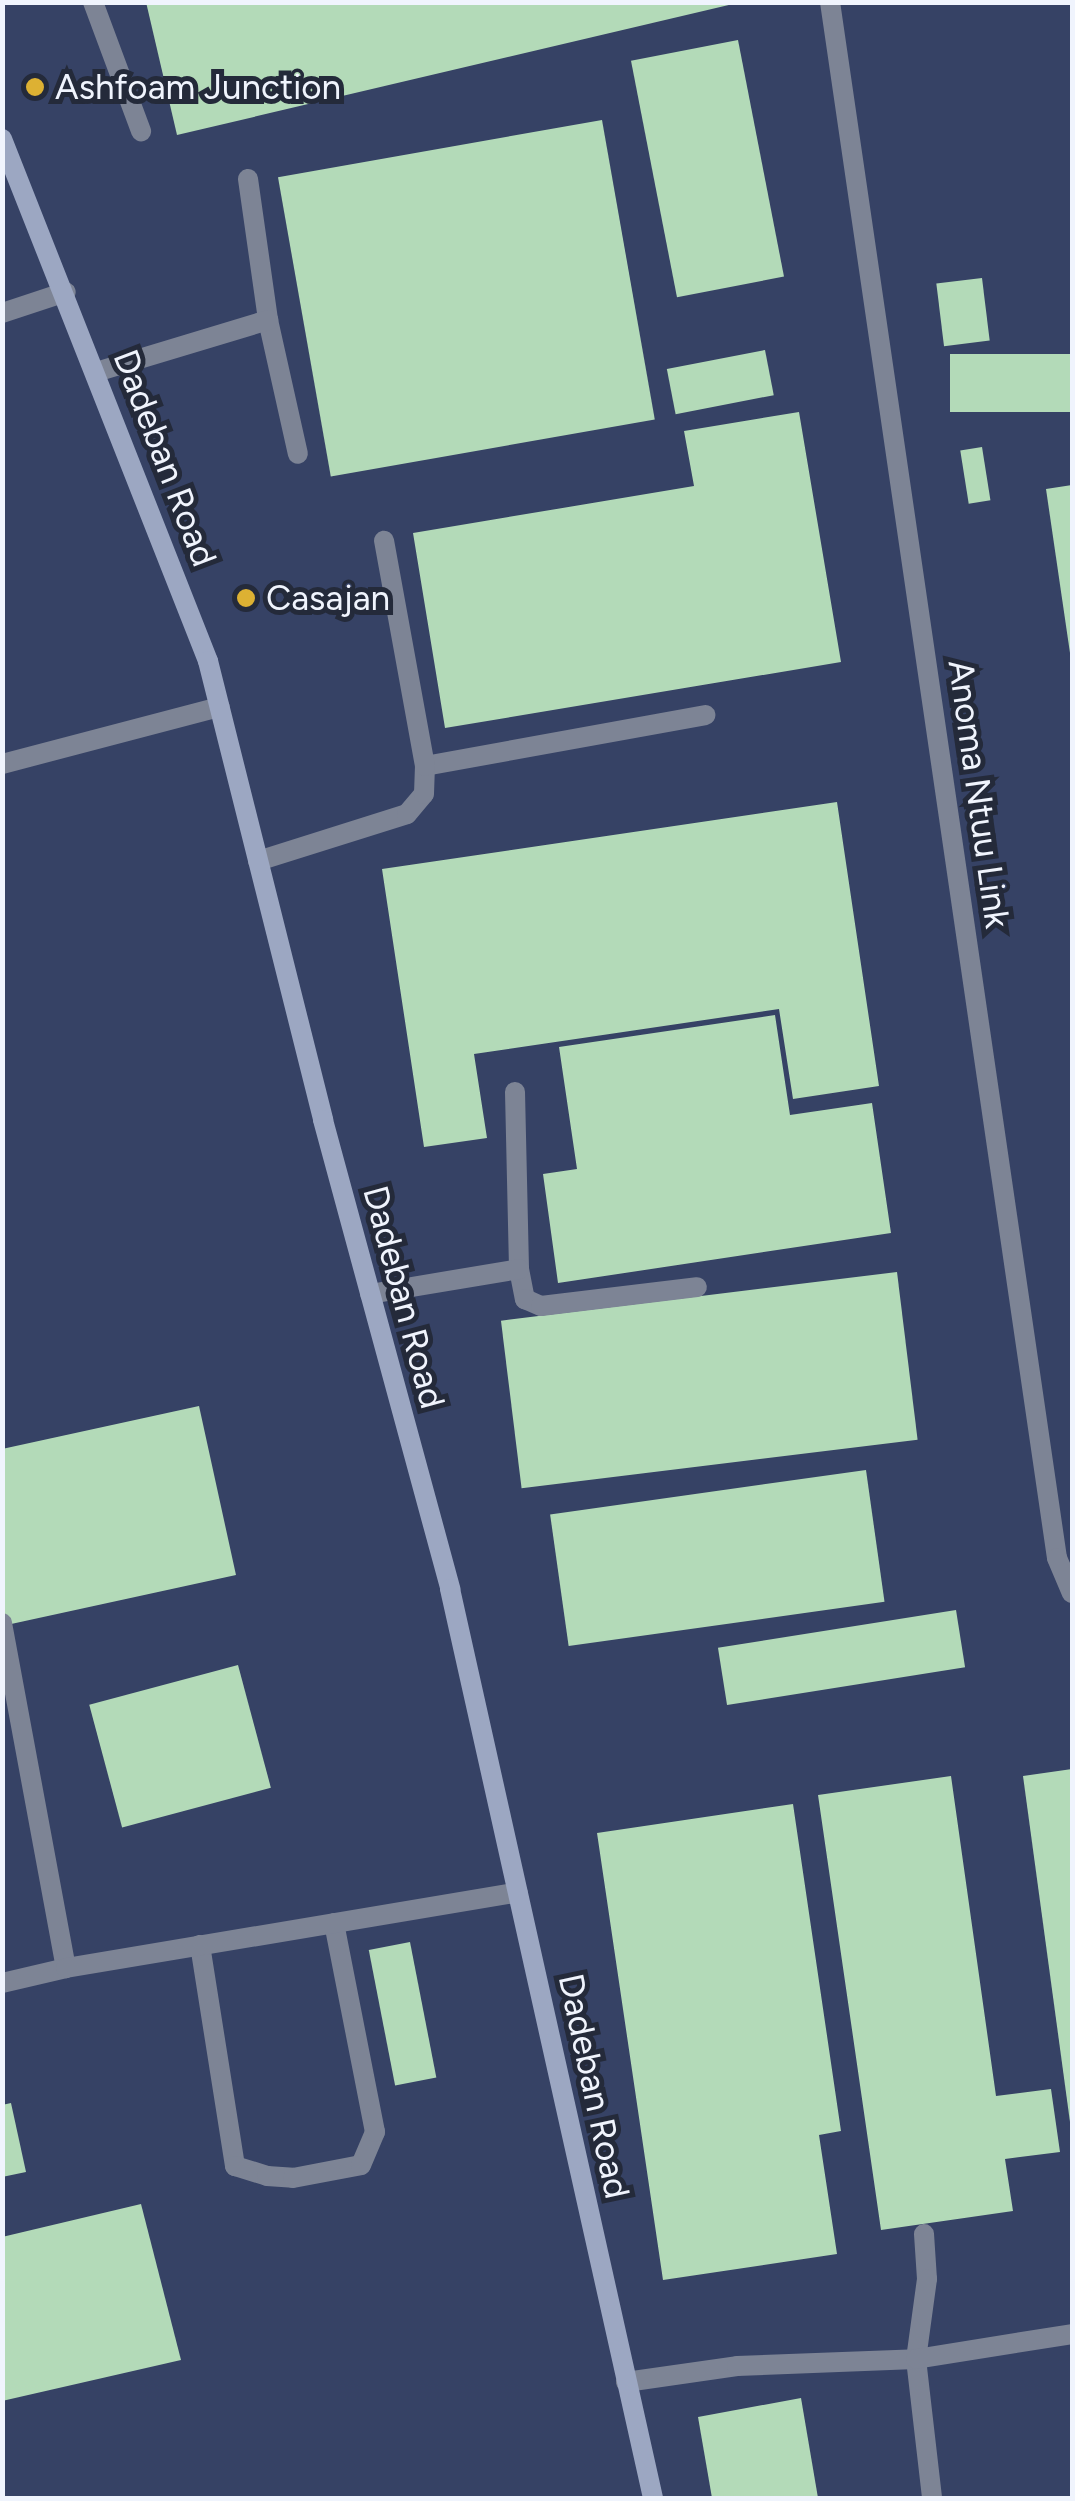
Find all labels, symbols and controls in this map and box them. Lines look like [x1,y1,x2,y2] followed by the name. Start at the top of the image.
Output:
[55,66,341,108] place label: Ashfoam Junction
[24,76,46,98] marker: Ashfoam Junction
[104,344,226,572] street label: Dadeban Road
[266,577,390,619] place label: Casajan
[235,587,257,609] marker: Casajan
[939,657,1019,931] street label: Anoma Ntuu Link
[354,1181,454,1413] street label: Dadeban Road
[550,1970,638,2202] street label: Dadeban Road

